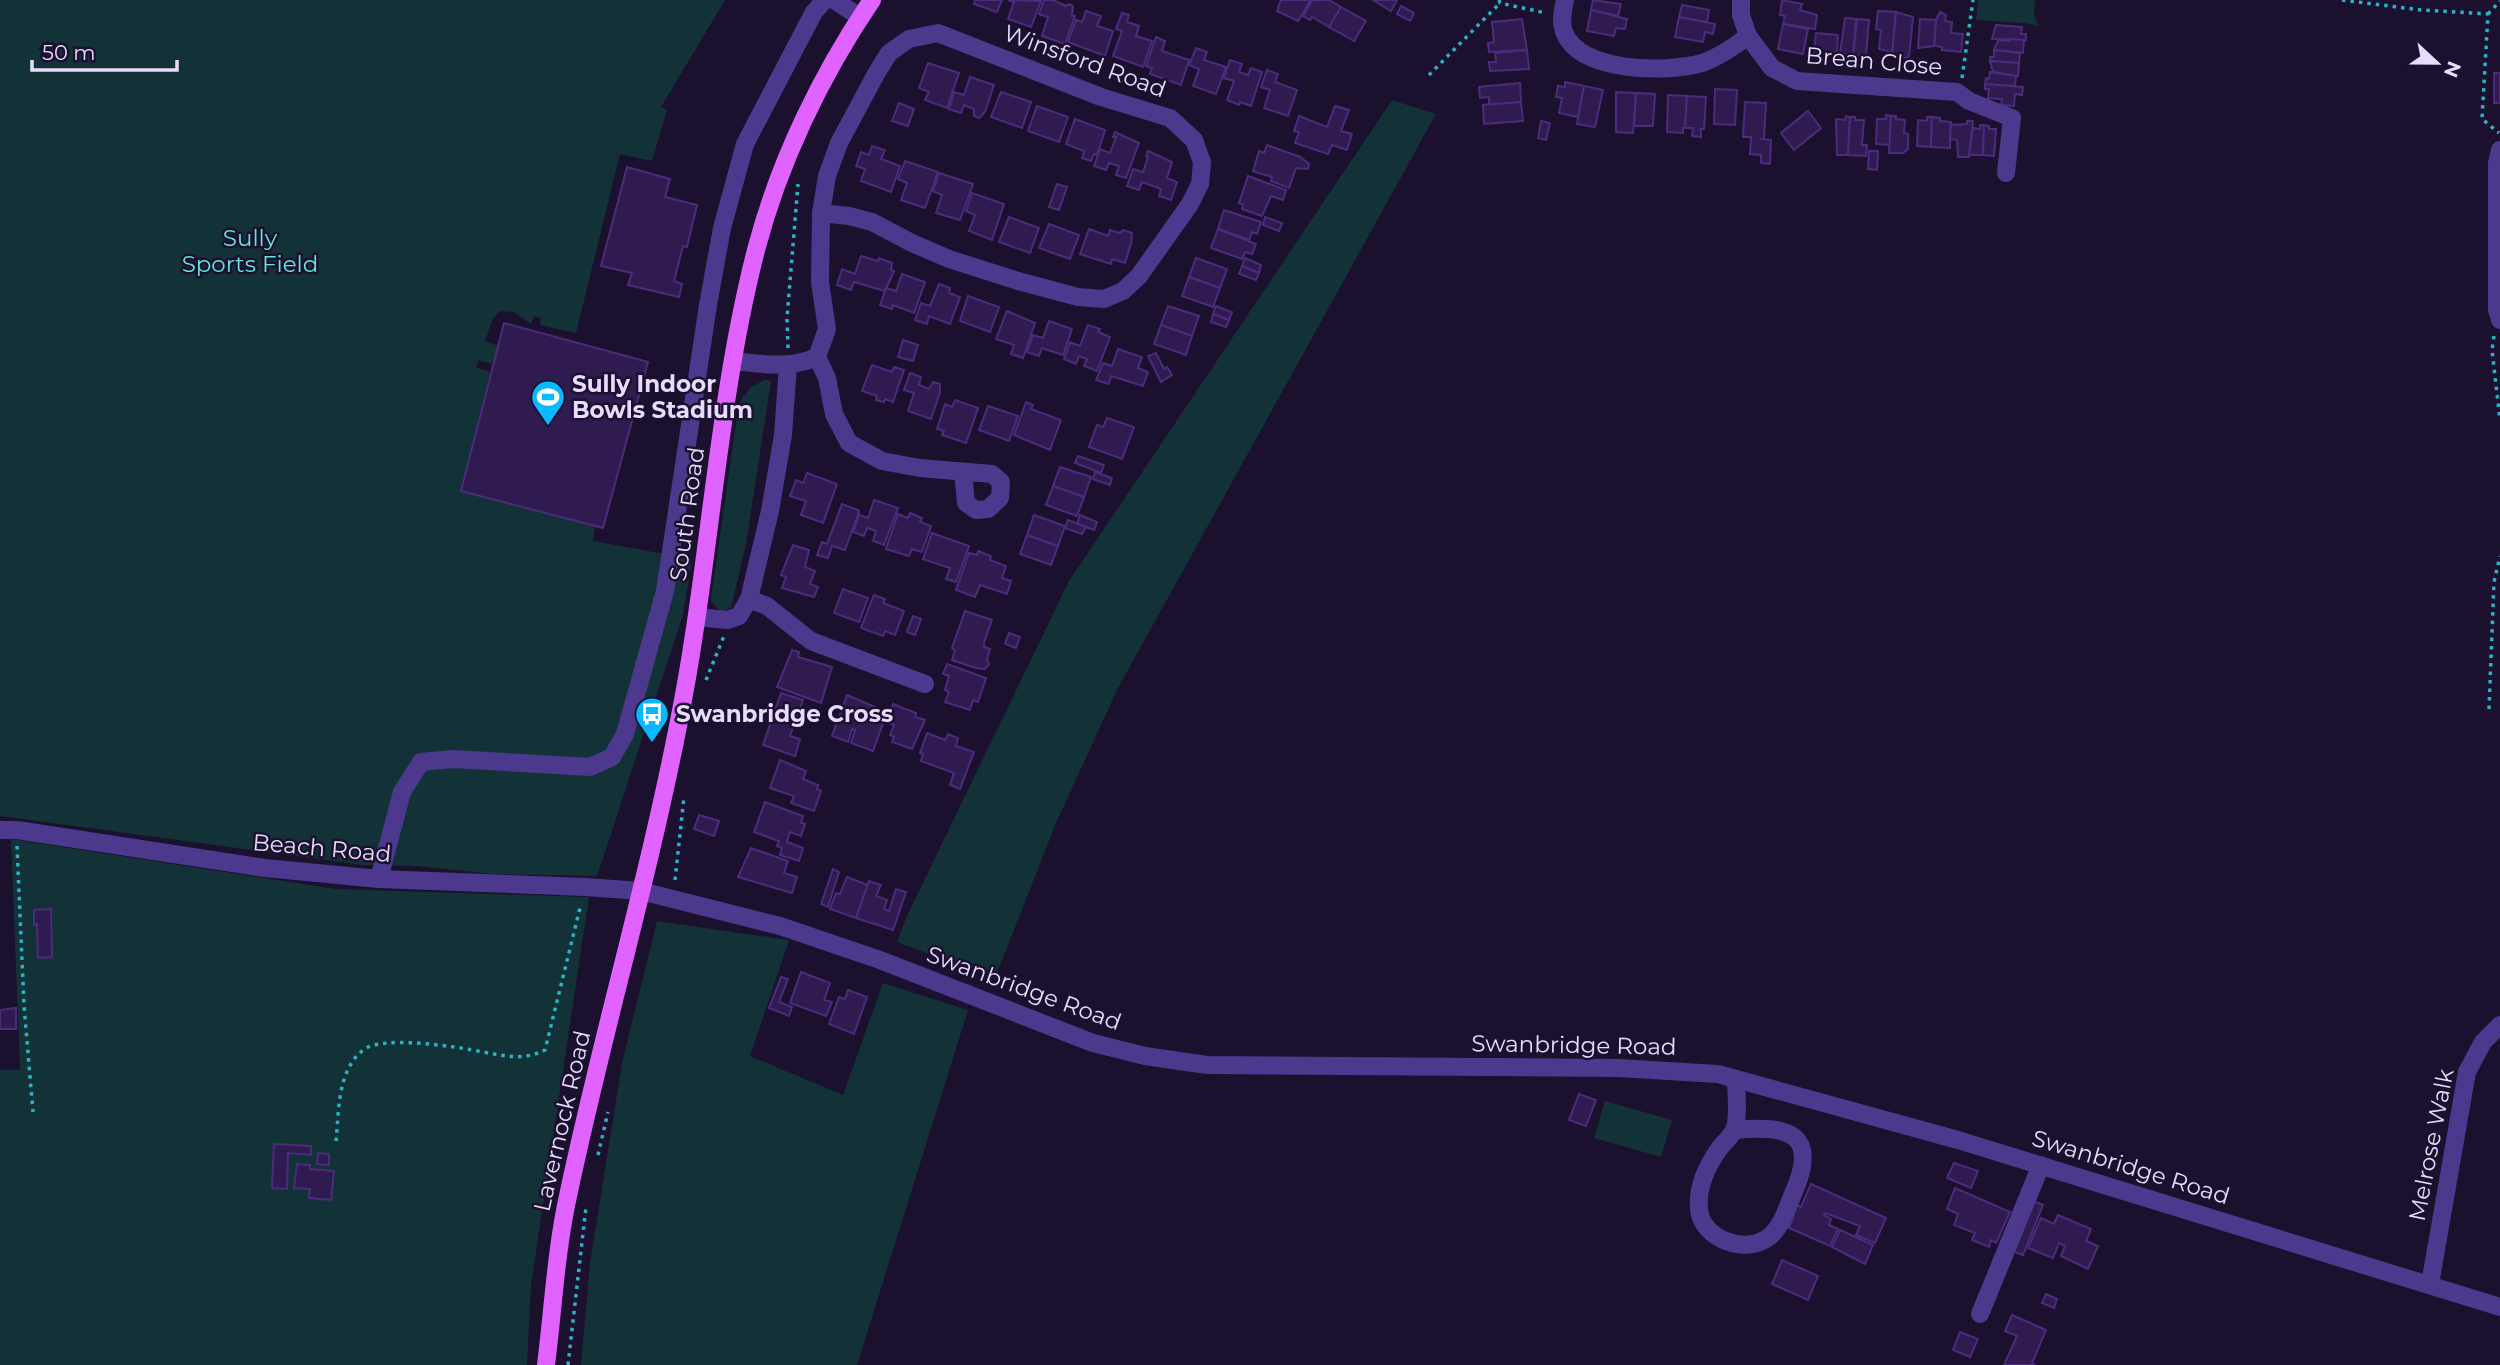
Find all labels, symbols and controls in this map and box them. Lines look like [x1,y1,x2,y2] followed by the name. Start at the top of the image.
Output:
[1000,19,1170,103] street label: Winsford Road
[32,28,177,72] scale bar
[2402,28,2472,98] north arrow
[42,40,96,65] text: 50 m
[1805,41,1943,81] street label: Brean Close
[2439,58,2466,81] text: N
[182,224,318,278] park label: Sully Sports Field
[572,370,753,424] place label: Sully Indoor Bowls Stadium
[529,378,567,427] sports icon: Sully Indoor Bowls Stadium
[664,445,710,583] street label: South Road
[633,695,671,744] bus stop icon: Swanbridge Cross
[676,700,893,728] place label: Swanbridge Cross
[252,828,392,868] street label: Beach Road
[923,940,1125,1036] street label: Swanbridge Road
[528,1028,596,1214] street label: Lavernock Road
[1471,1029,1677,1061] street label: Swanbridge Road
[2403,1066,2460,1223] street label: Melrose Walk
[2029,1124,2233,1210] street label: Swanbridge Road

